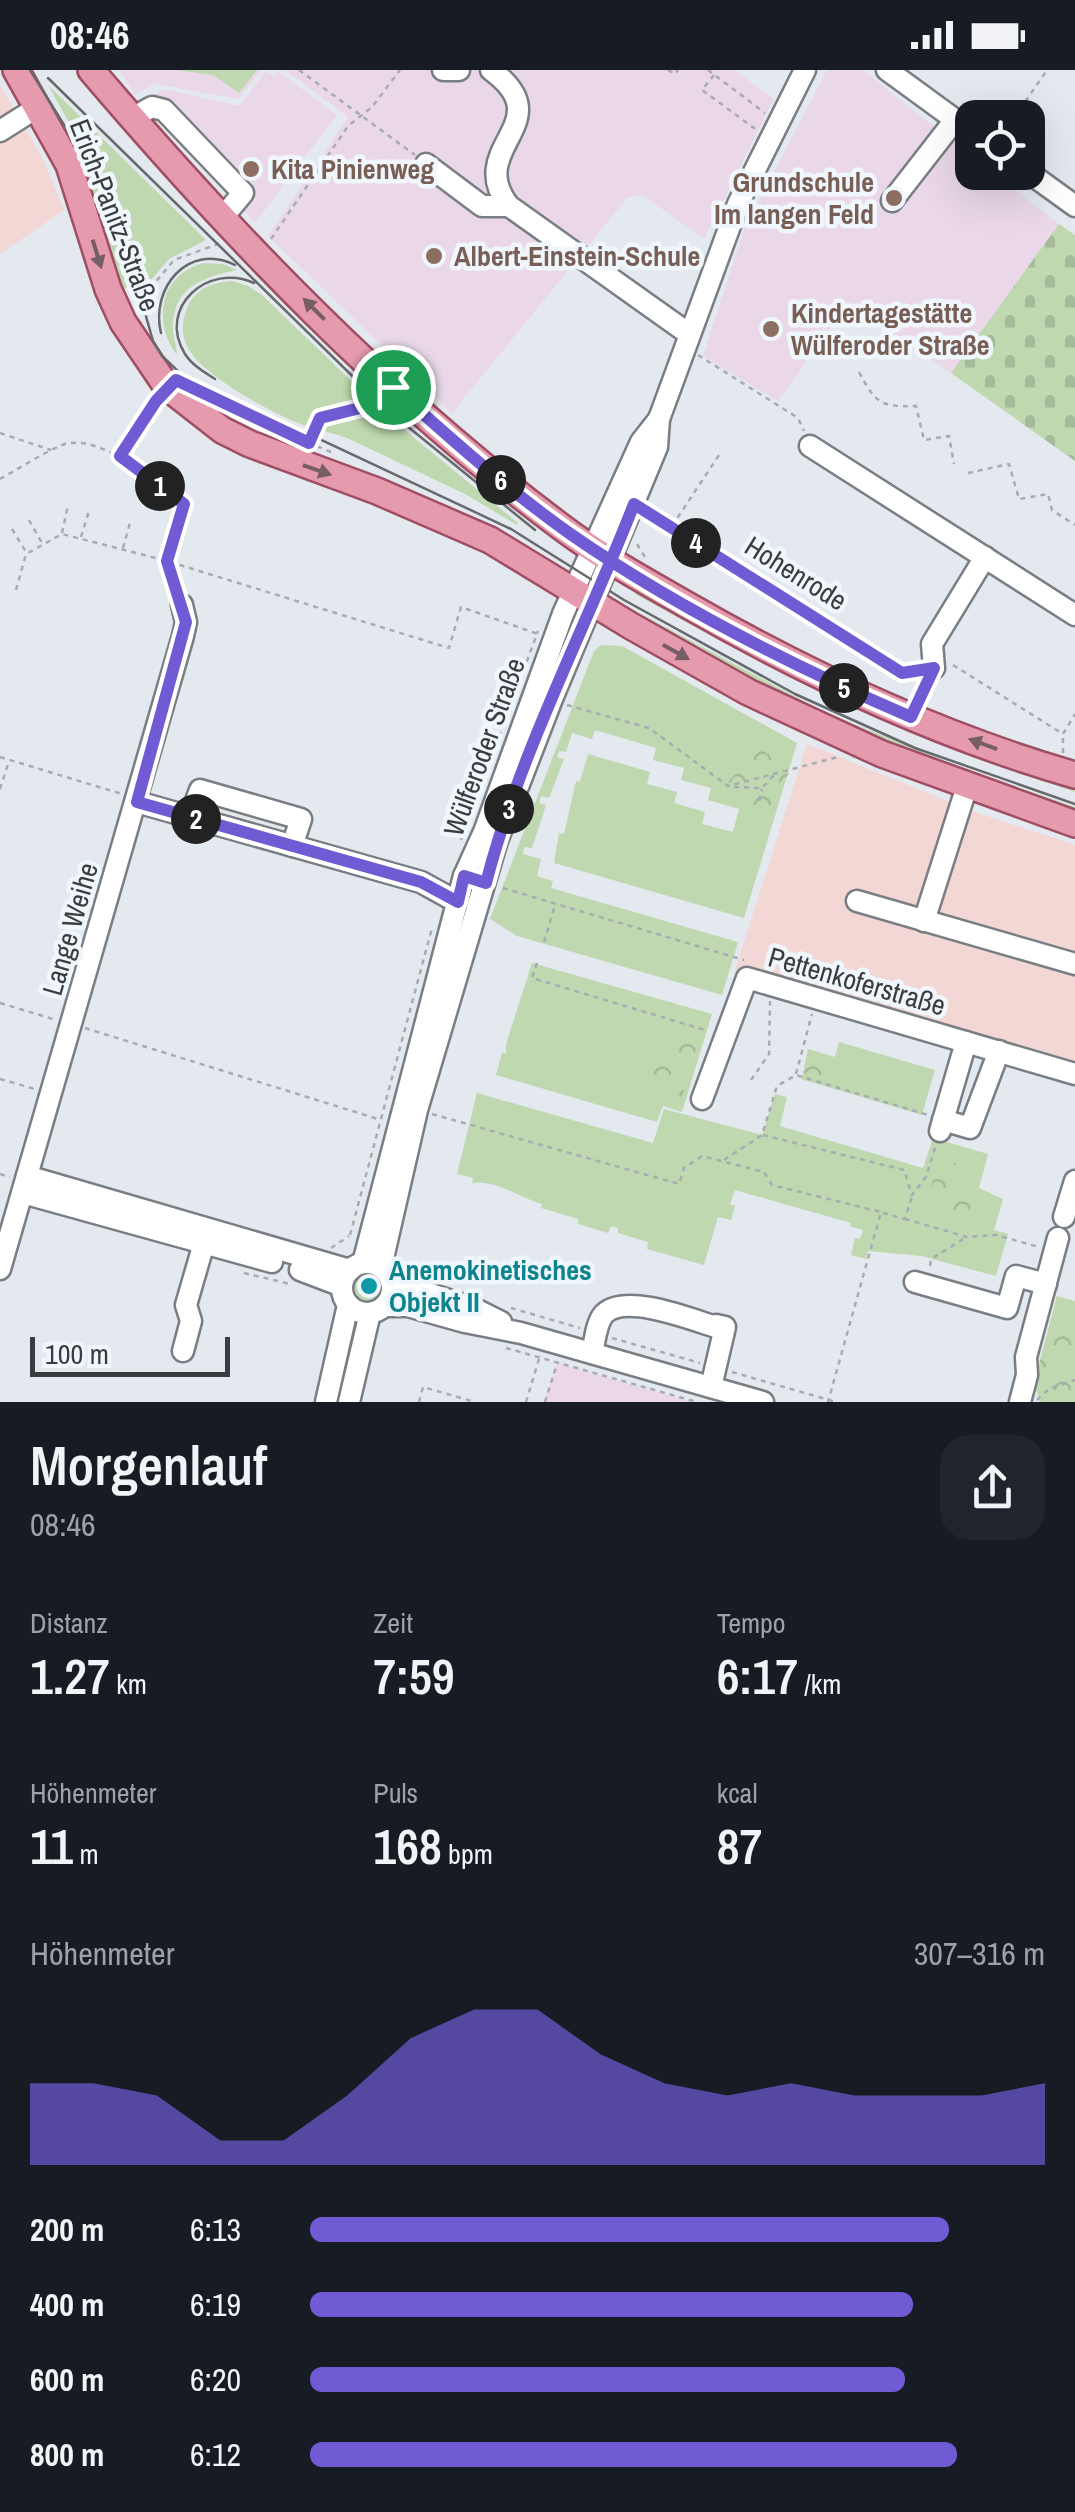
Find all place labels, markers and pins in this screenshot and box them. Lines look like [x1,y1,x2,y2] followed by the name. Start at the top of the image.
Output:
[271,150,434,188] place label: Kita Pinienweg
[240,158,262,180] marker: Kita Pinienweg
[714,163,874,233] place label: Grundschule Im langen Feld
[883,187,905,209] marker: Grundschule Im langen Feld
[454,237,700,275] place label: Albert-Einstein-Schule
[423,245,445,267] marker: Albert-Einstein-Schule
[791,294,990,364] place label: Kindertagestätte Wülferoder Straße
[760,318,782,340] marker: Kindertagestätte Wülferoder Straße
[351,345,436,430] pin
[476,455,526,505] pin: 6
[135,461,185,511] pin: 1
[671,518,721,568] pin: 4
[819,663,869,713] pin: 5
[484,784,534,834] pin: 3
[171,794,221,844] pin: 2
[389,1251,592,1321] place label: Anemokinetisches Objekt II
[358,1275,380,1297] marker: Anemokinetisches Objekt II

